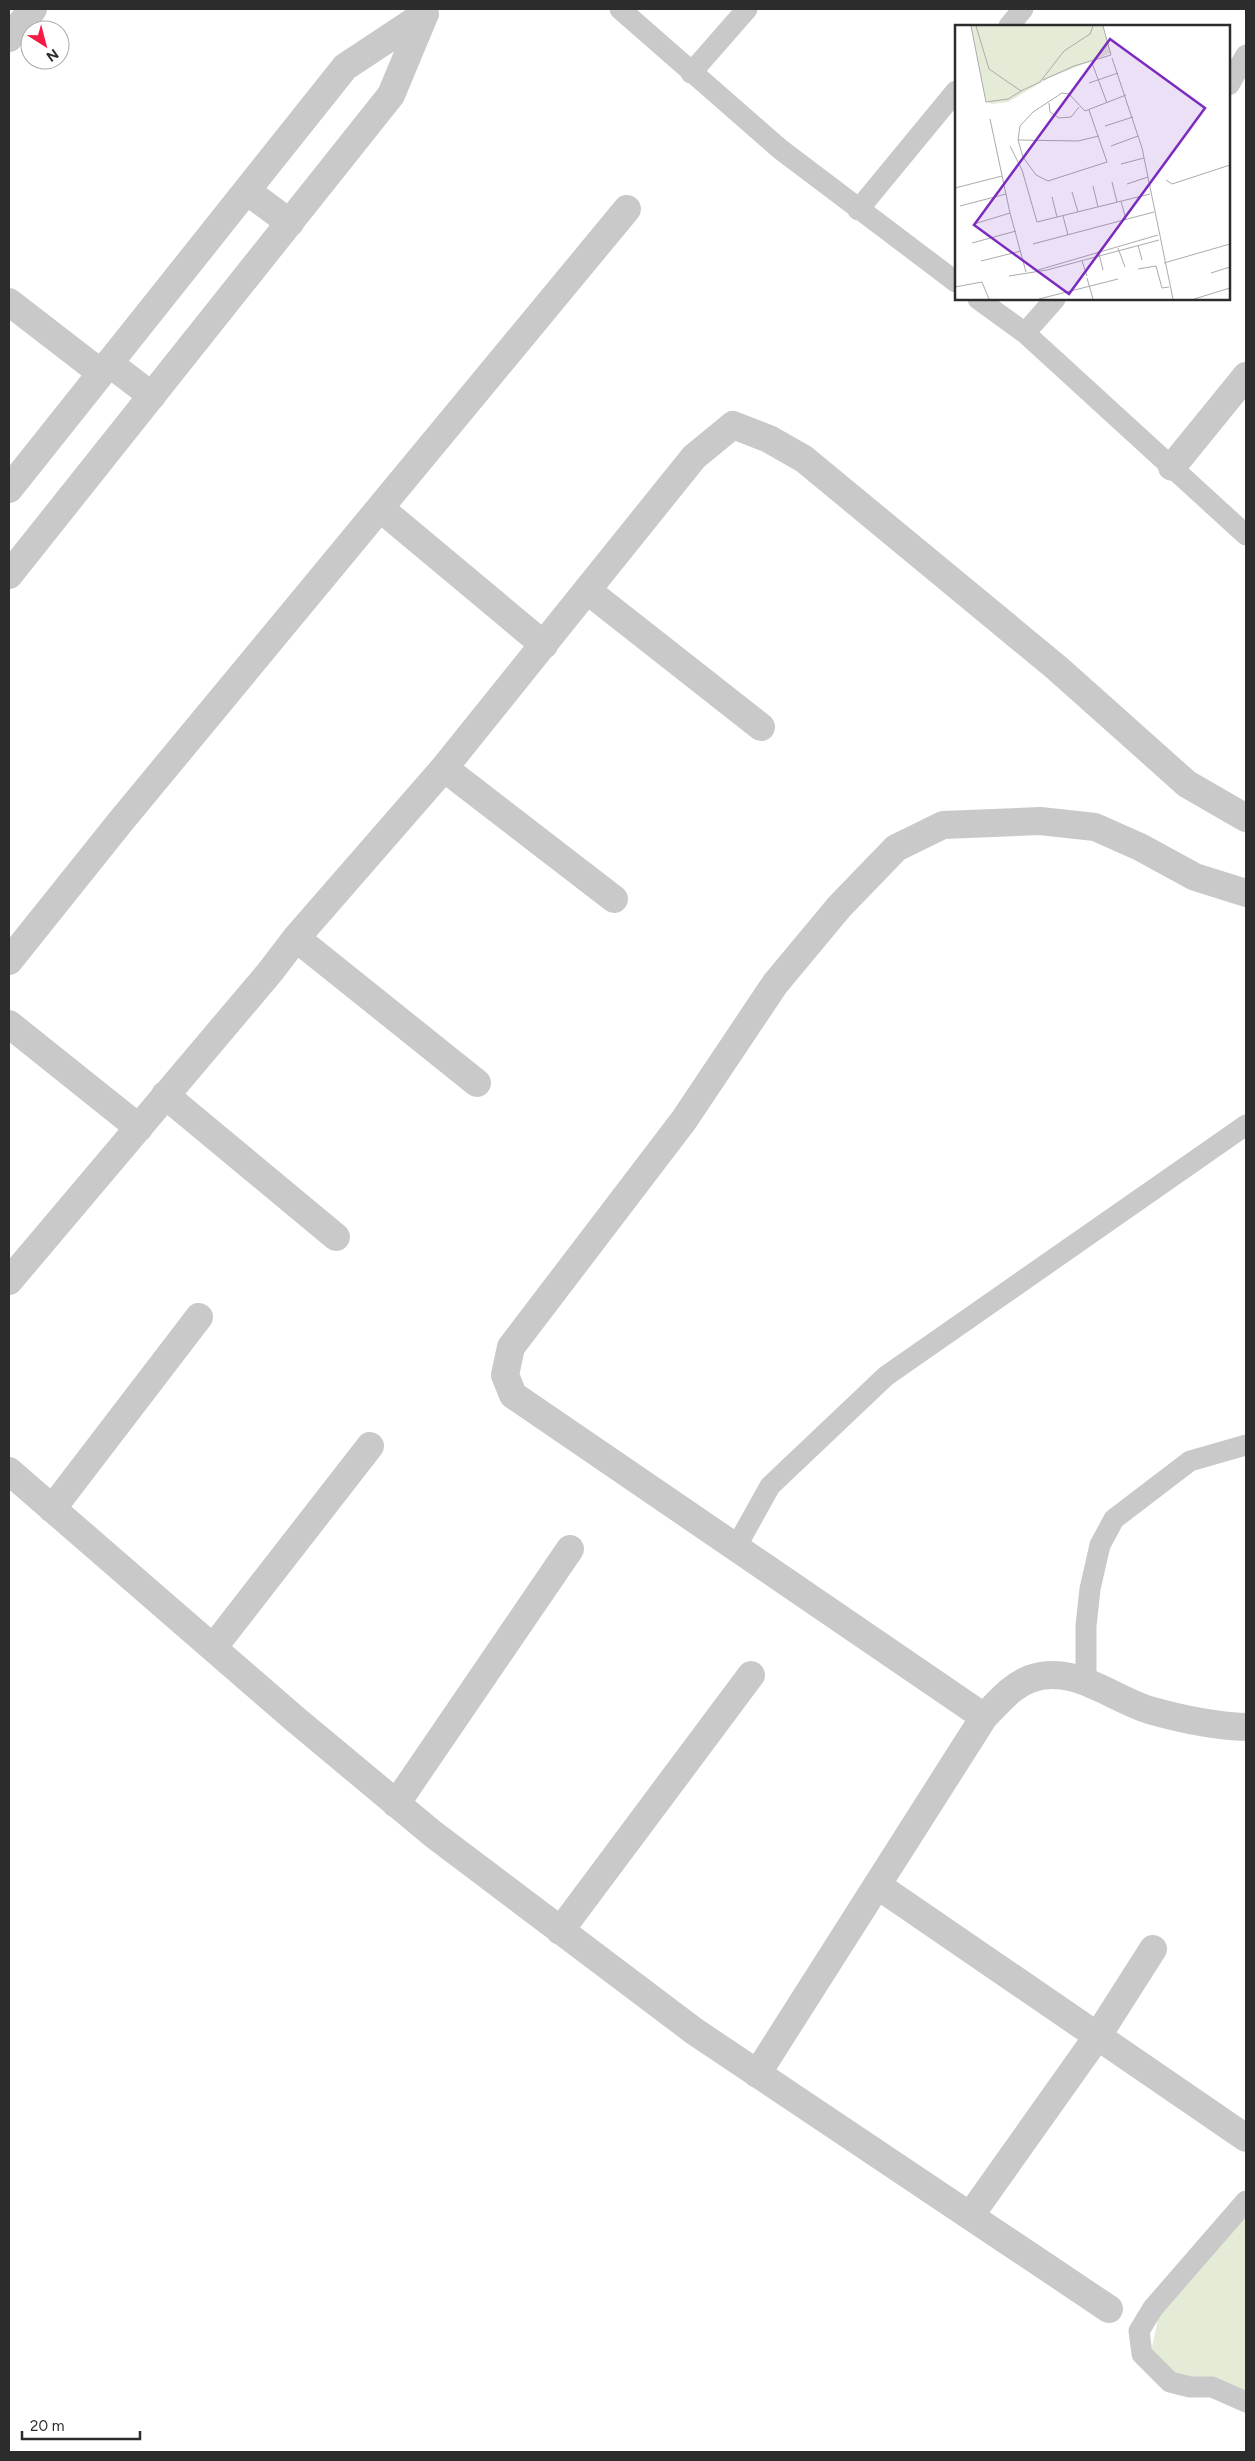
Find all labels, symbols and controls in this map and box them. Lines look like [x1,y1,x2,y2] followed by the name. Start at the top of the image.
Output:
[20,20,70,70] north arrow
[955,25,1230,300] inset map
[43,45,62,65] text: N
[22,2408,140,2440] scale bar
[30,2417,64,2435] text: 20 m

